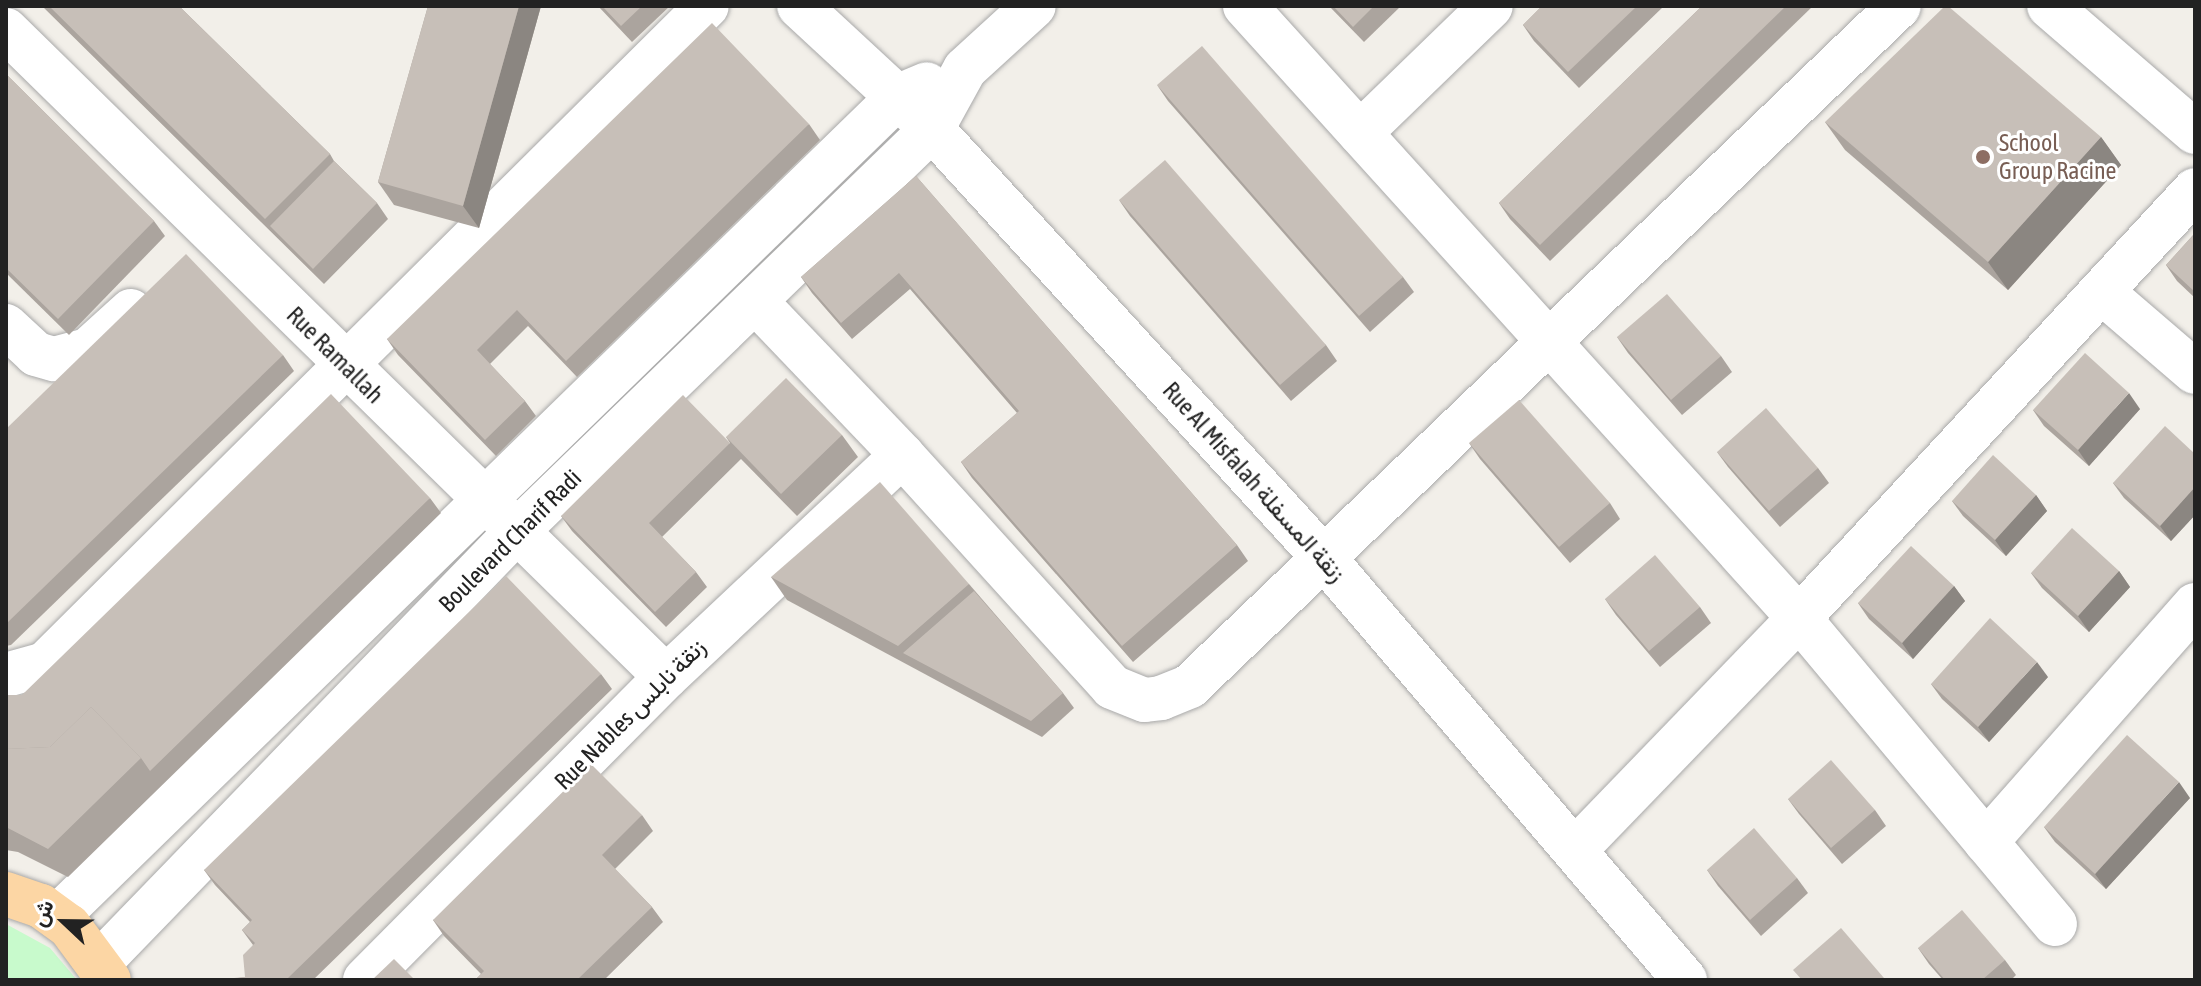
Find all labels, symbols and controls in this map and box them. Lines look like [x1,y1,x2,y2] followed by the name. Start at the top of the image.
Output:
[1999,129,2116,185] place label: School Group Racine
[1974,148,1992,166] marker: School Group Racine
[281,301,389,409] street label: Rue Ramallah
[1157,376,1351,588] street label: Rue Al Misfalah زنقة المسفلة
[433,464,587,618] street label: Boulevard Charif Radi
[548,632,712,796] street label: Rue Nables زنقة نابلس
[24,882,104,962] north arrow
[25,896,59,930] text: ش

